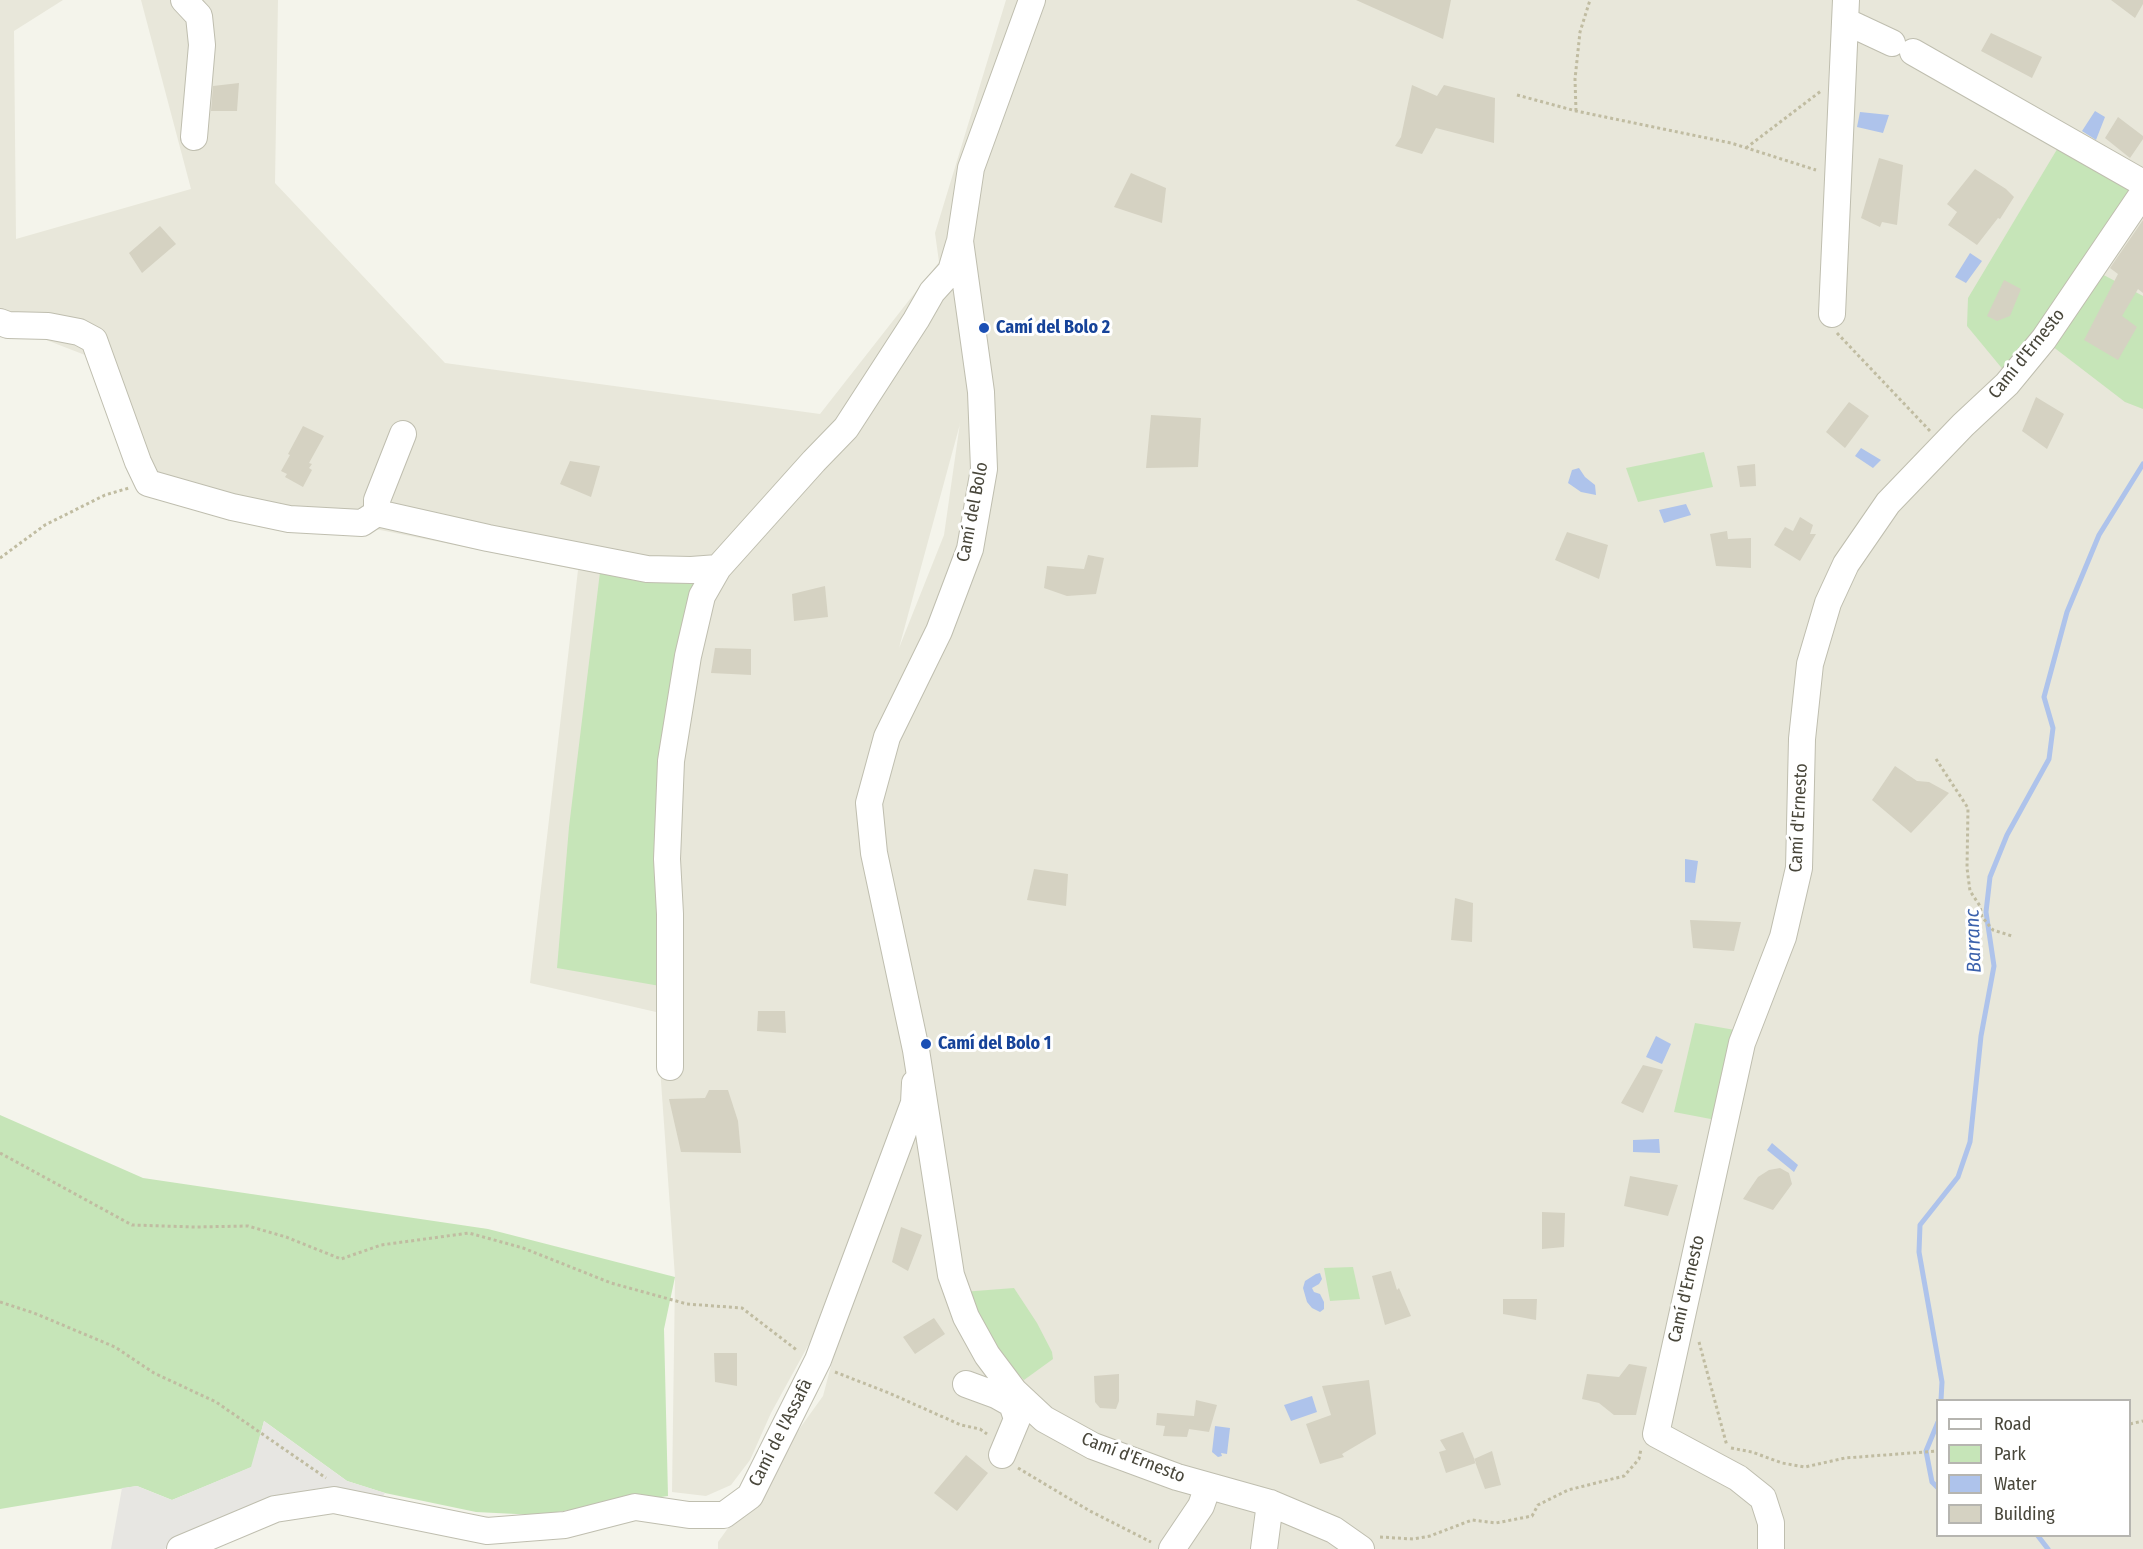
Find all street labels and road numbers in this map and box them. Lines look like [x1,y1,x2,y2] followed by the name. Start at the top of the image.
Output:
[1984,305,2070,403] street label: Camí d'Ernesto
[953,460,993,564] street label: Camí del Bolo
[1785,763,1813,873] street label: Camí d'Ernesto
[1664,1233,1710,1345] street label: Camí d'Ernesto
[745,1376,817,1490] street label: Camí de l'Assafà
[1078,1428,1188,1488] street label: Camí d'Ernesto

